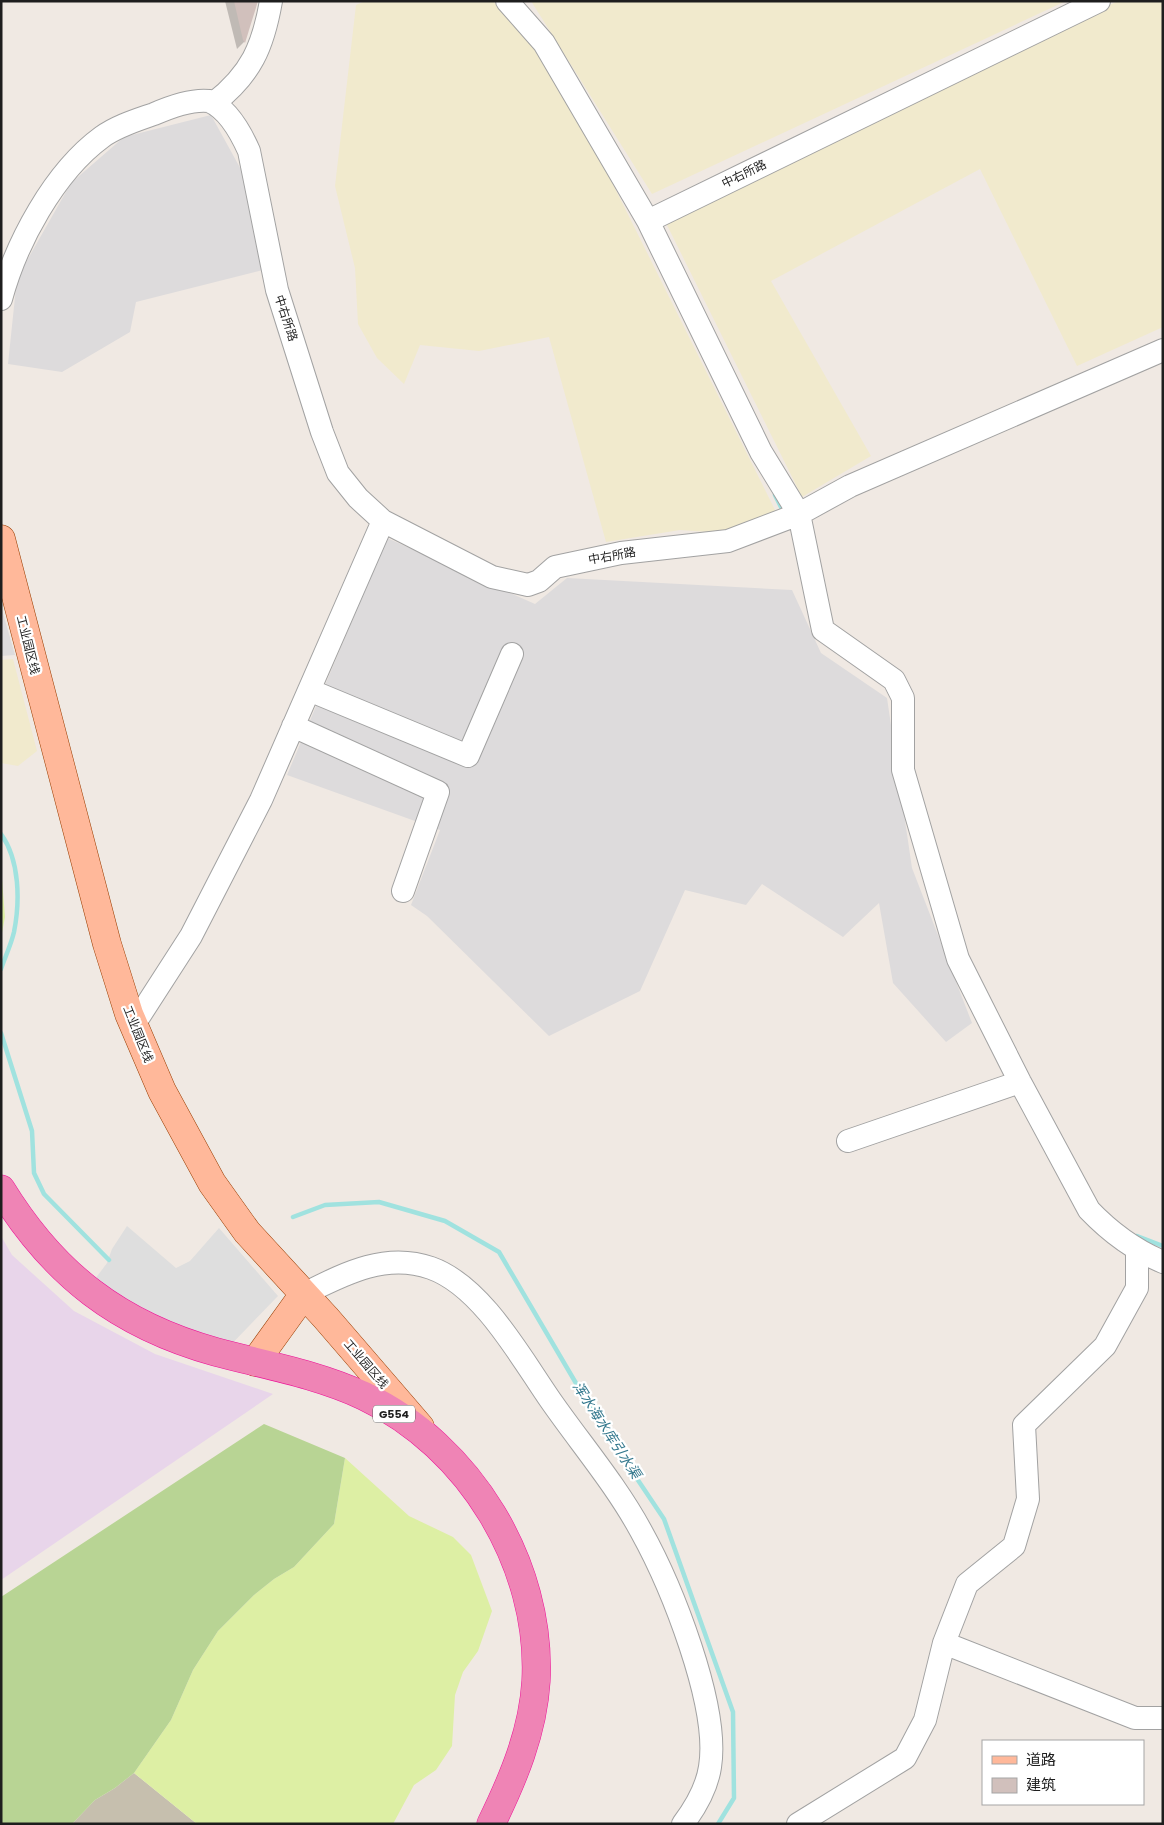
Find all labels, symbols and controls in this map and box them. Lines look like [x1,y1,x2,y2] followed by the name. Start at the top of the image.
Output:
[718,155,769,192] street label: 中右所路
[271,292,302,343] street label: 中右所路
[587,543,637,568] street label: 中右所路
[13,614,44,676] street label: 工业园区线
[119,1003,158,1065] street label: 工业园区线
[340,1335,392,1392] street label: 工业园区线
[568,1378,647,1484] water label: 浑水海水库引水渠
[373,1406,415,1422] road number: G554
[982,1740,1144,1805] legend
[1026,1749,1056,1770] text: 道路
[1026,1774,1056,1795] text: 建筑

